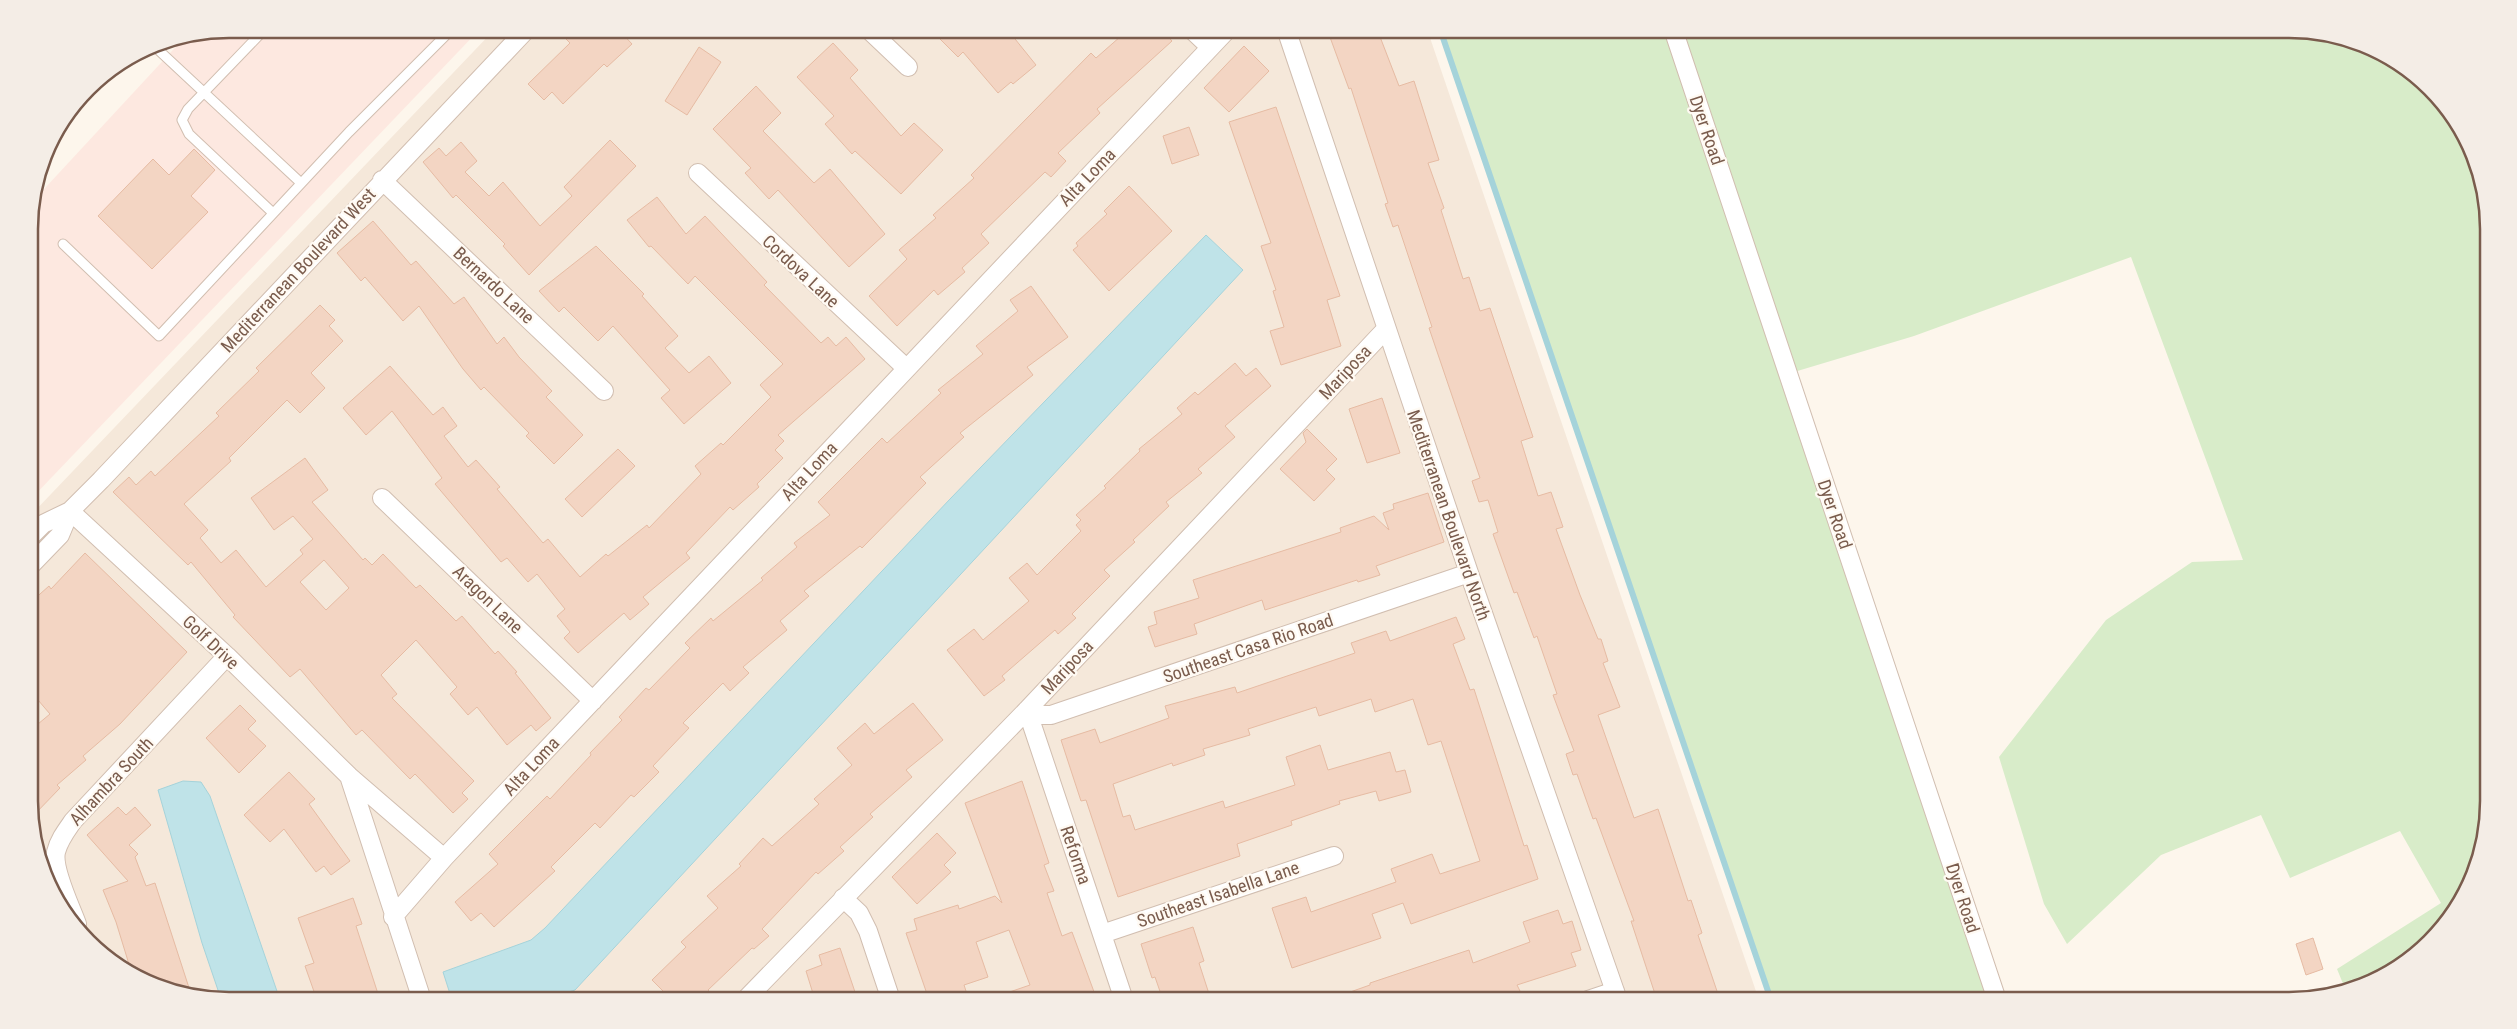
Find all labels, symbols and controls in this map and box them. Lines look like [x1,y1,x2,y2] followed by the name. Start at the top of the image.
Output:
[1685,93,1729,167] street label: Dyer Road
[1054,144,1120,210] street label: Alta Loma
[216,184,380,356] street label: Mediterranean Boulevard West
[758,230,844,312] street label: Cordova Lane
[449,242,539,328] street label: Bernardo Lane
[1315,340,1375,404] street label: Mariposa
[1403,407,1495,623] street label: Mediterranean Boulevard North
[777,437,841,505] street label: Alta Loma
[1813,477,1857,551] street label: Dyer Road
[449,560,527,638] street label: Aragon Lane
[1160,609,1336,687] street label: Southeast Casa Rio Road
[178,611,244,673] street label: Golf Drive
[1037,635,1097,699] street label: Mariposa
[65,732,157,830] street label: Alhambra South
[499,732,563,800] street label: Alta Loma
[1056,823,1096,887] street label: Reforma
[1134,856,1302,932] street label: Southeast Isabella Lane
[1942,861,1984,935] street label: Dyer Road

